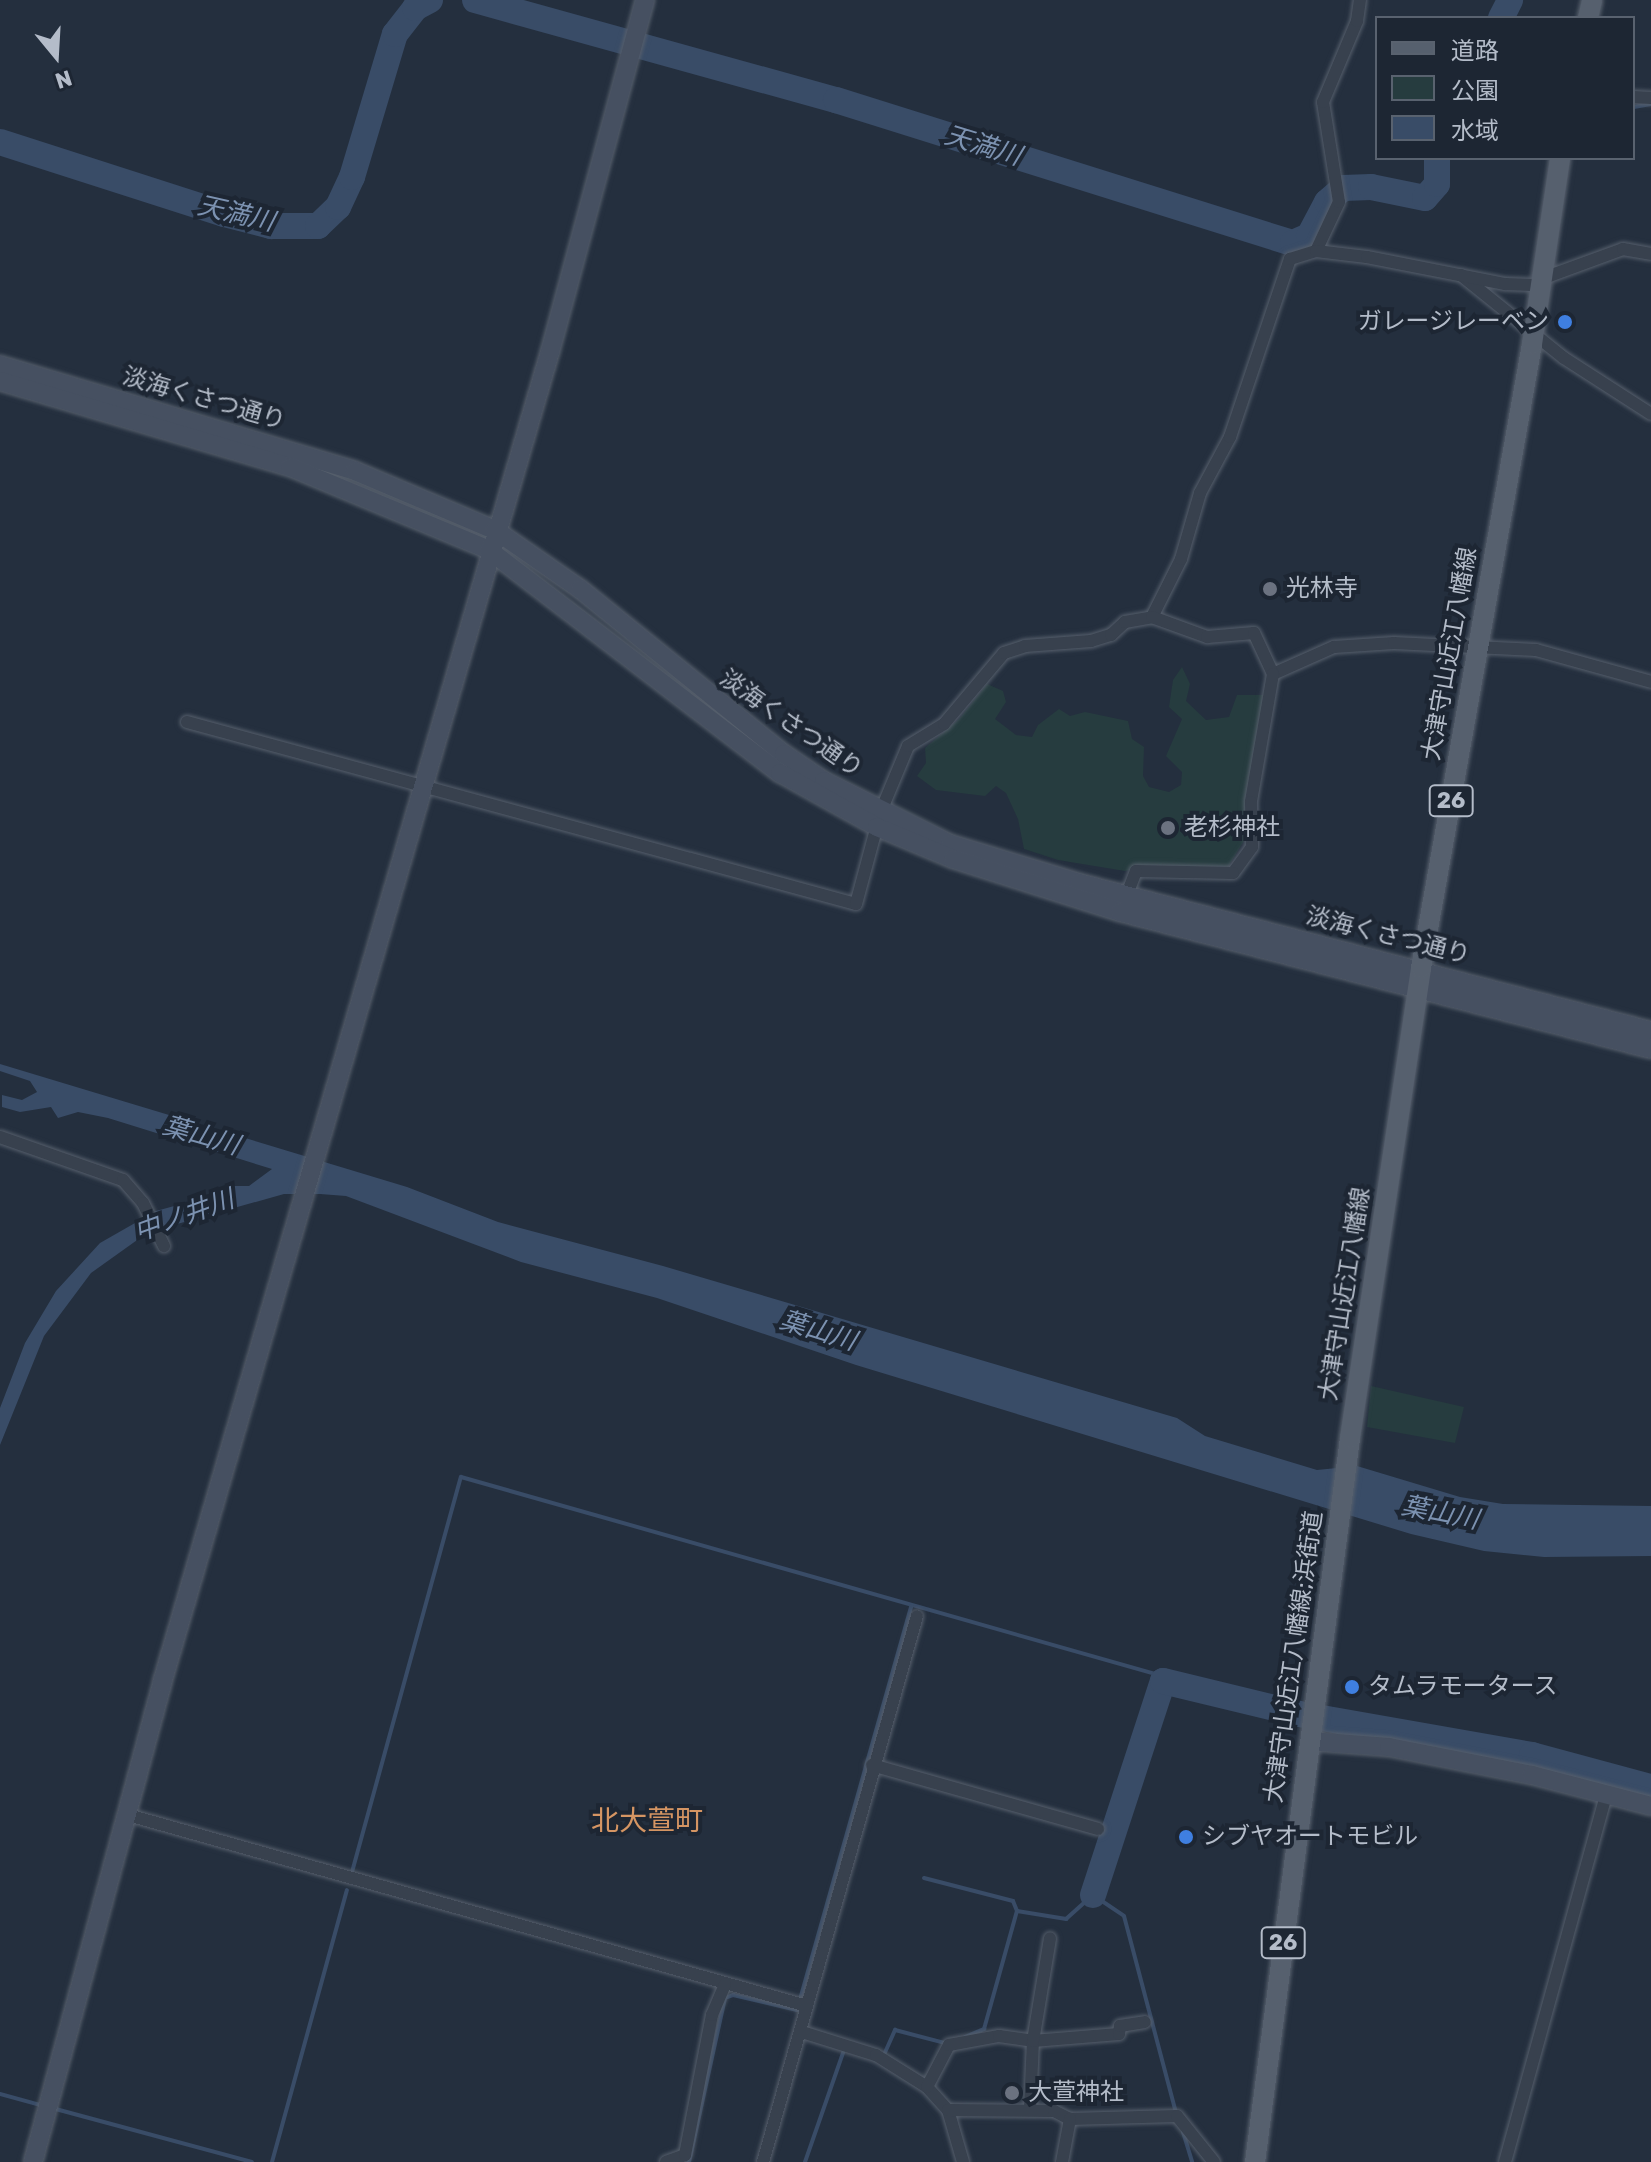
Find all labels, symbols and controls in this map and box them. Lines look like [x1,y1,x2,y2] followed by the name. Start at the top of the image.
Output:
[16,16,96,96] north arrow
[1375,16,1635,160] legend
[1451,37,1499,65] text: 道路
[52,64,75,95] text: N
[1451,77,1499,105] text: 公園
[1451,117,1499,145] text: 水域
[941,120,1025,172] water label: 天満川
[194,190,278,238] water label: 天満川
[1357,308,1549,336] place label: ガレージレーベン
[1556,313,1574,331] marker: ガレージレーベン
[119,362,289,436] street label: 淡海くさつ通り
[1417,545,1483,763] street label: 大津守山近江八幡線
[1286,575,1358,603] place label: 光林寺
[1261,580,1279,598] marker: 光林寺
[714,664,868,784] street label: 淡海くさつ通り
[1427,783,1475,819] road number: 26
[1184,814,1280,842] place label: 老杉神社
[1159,819,1177,837] marker: 老杉神社
[1303,902,1473,970] street label: 淡海くさつ通り
[159,1110,243,1162] water label: 葉山川
[130,1184,238,1248] water label: 中ノ井川
[1314,1185,1376,1403] street label: 大津守山近江八幡線
[776,1305,860,1357] water label: 葉山川
[1399,1490,1481,1536] water label: 葉山川
[1259,1509,1329,1805] street label: 大津守山近江八幡線;浜街道
[1368,1673,1560,1701] place label: タムラモータース
[1343,1678,1361,1696] marker: タムラモータース
[591,1804,703,1838] district label: 北大萱町
[1202,1823,1418,1851] place label: シブヤオートモビル
[1177,1828,1195,1846] marker: シブヤオートモビル
[1259,1925,1307,1961] road number: 26
[1028,2079,1124,2107] place label: 大萱神社
[1003,2084,1021,2102] marker: 大萱神社

